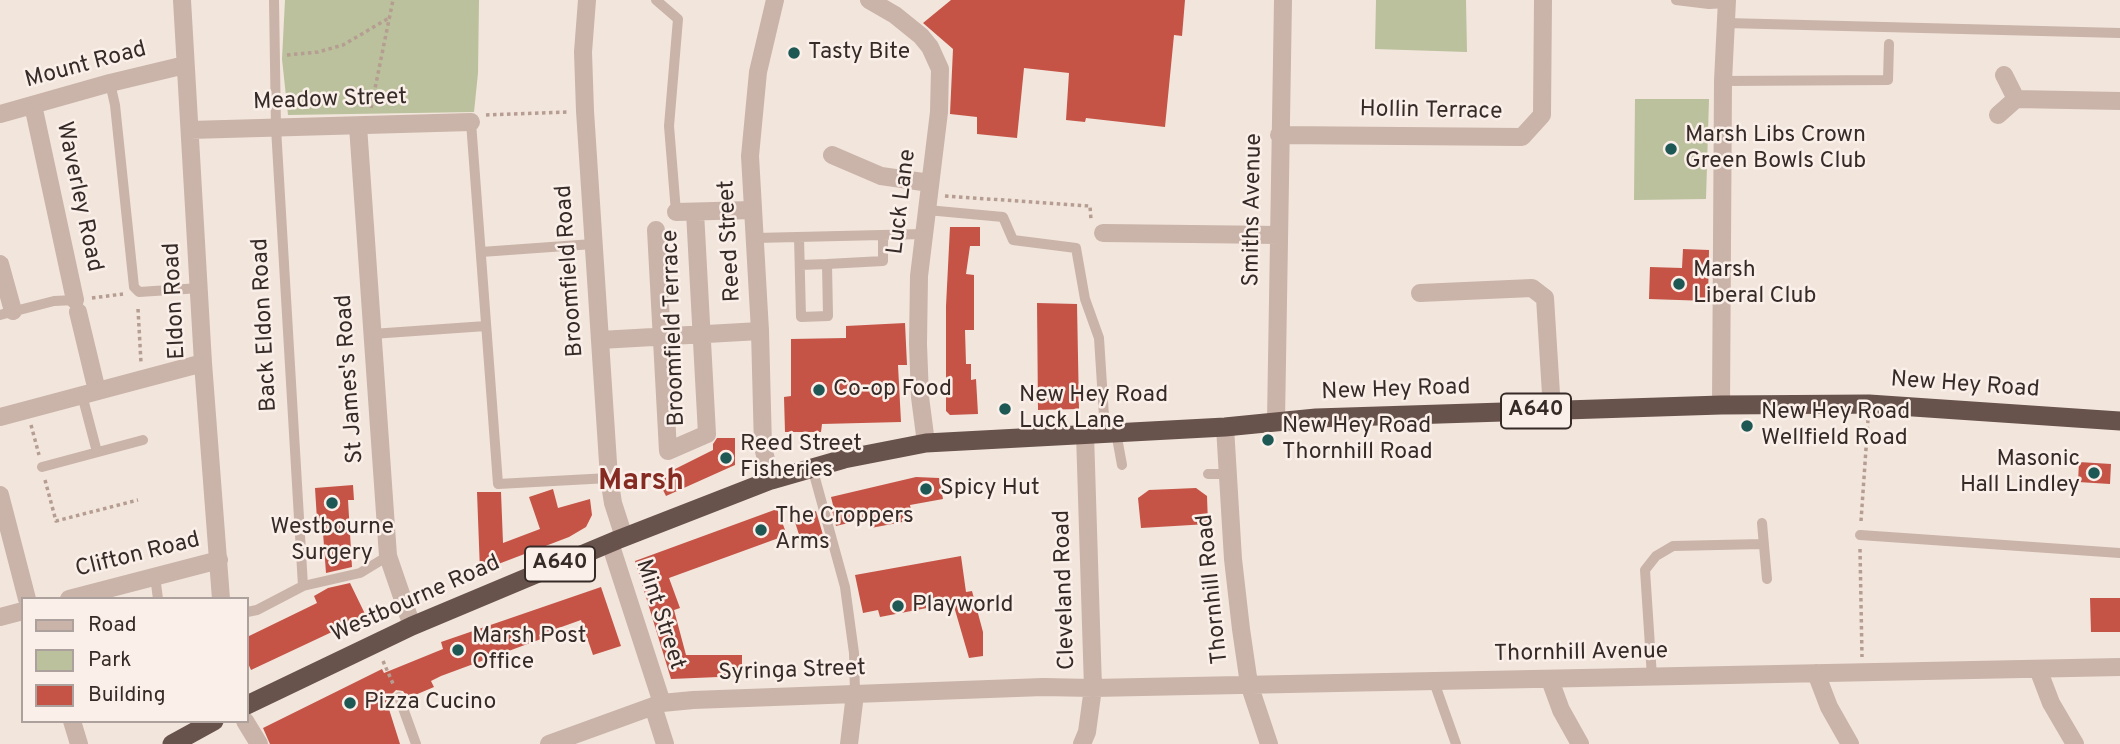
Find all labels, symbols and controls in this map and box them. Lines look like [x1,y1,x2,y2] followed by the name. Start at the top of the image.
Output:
[22,37,150,95] street label: Mount Road
[808,39,910,67] place label: Tasty Bite
[786,45,802,61] marker: Tasty Bite
[253,85,407,117] street label: Meadow Street
[1359,97,1503,127] street label: Hollin Terrace
[49,119,107,275] street label: Waverley Road
[1685,122,1866,176] place label: Marsh Libs Crown Green Bowls Club
[1239,133,1269,287] street label: Smiths Avenue
[1663,141,1679,157] marker: Marsh Libs Crown Green Bowls Club
[883,148,923,256] street label: Luck Lane
[714,179,748,303] street label: Reed Street
[551,184,591,358] street label: Broomfield Road
[658,229,692,427] street label: Broomfield Terrace
[248,237,284,413] street label: Back Eldon Road
[159,242,193,360] street label: Eldon Road
[1693,257,1816,311] place label: Marsh Liberal Club
[1671,276,1687,292] marker: Marsh Liberal Club
[331,293,371,465] street label: St James's Road
[1890,367,2040,405] street label: New Hey Road
[1321,375,1471,407] street label: New Hey Road
[833,376,952,404] place label: Co-op Food
[811,382,827,398] marker: Co-op Food
[1019,382,1168,436] place label: New Hey Road Luck Lane
[1501,394,1571,428] road number: A640
[1761,399,1910,453] place label: New Hey Road Wellfield Road
[997,401,1013,417] marker: New Hey Road Luck Lane
[1282,413,1433,467] place label: New Hey Road Thornhill Road
[1739,418,1755,434] marker: New Hey Road Wellfield Road
[740,431,862,485] place label: Reed Street Fisheries
[1260,432,1276,448] marker: New Hey Road Thornhill Road
[1960,446,2080,500] place label: Masonic Hall Lindley
[718,450,734,466] marker: Reed Street Fisheries
[598,465,684,501] district label: Marsh
[2086,465,2102,481] marker: Masonic Hall Lindley
[940,475,1040,503] place label: Spicy Hut
[918,481,934,497] marker: Spicy Hut
[324,495,340,511] marker: Westbourne Surgery
[775,503,914,557] place label: The Croppers Arms
[1049,509,1083,671] street label: Cleveland Road
[1192,513,1236,665] street label: Thornhill Road
[270,514,394,568] place label: Westbourne Surgery
[753,522,769,538] marker: The Croppers Arms
[73,527,203,585] street label: Clifton Road
[525,546,595,582] road number: A640
[327,550,505,650] street label: Westbourne Road
[628,556,690,674] street label: Mint Street
[912,592,1013,620] place label: Playworld
[21,597,248,723] legend
[890,598,906,614] marker: Playworld
[88,612,137,639] text: Road
[472,623,586,677] place label: Marsh Post Office
[1494,639,1668,669] street label: Thornhill Avenue
[450,642,466,658] marker: Marsh Post Office
[88,647,131,674] text: Park
[718,656,866,688] street label: Syringa Street
[88,682,166,709] text: Building
[364,689,496,717] place label: Pizza Cucino
[342,695,358,711] marker: Pizza Cucino

